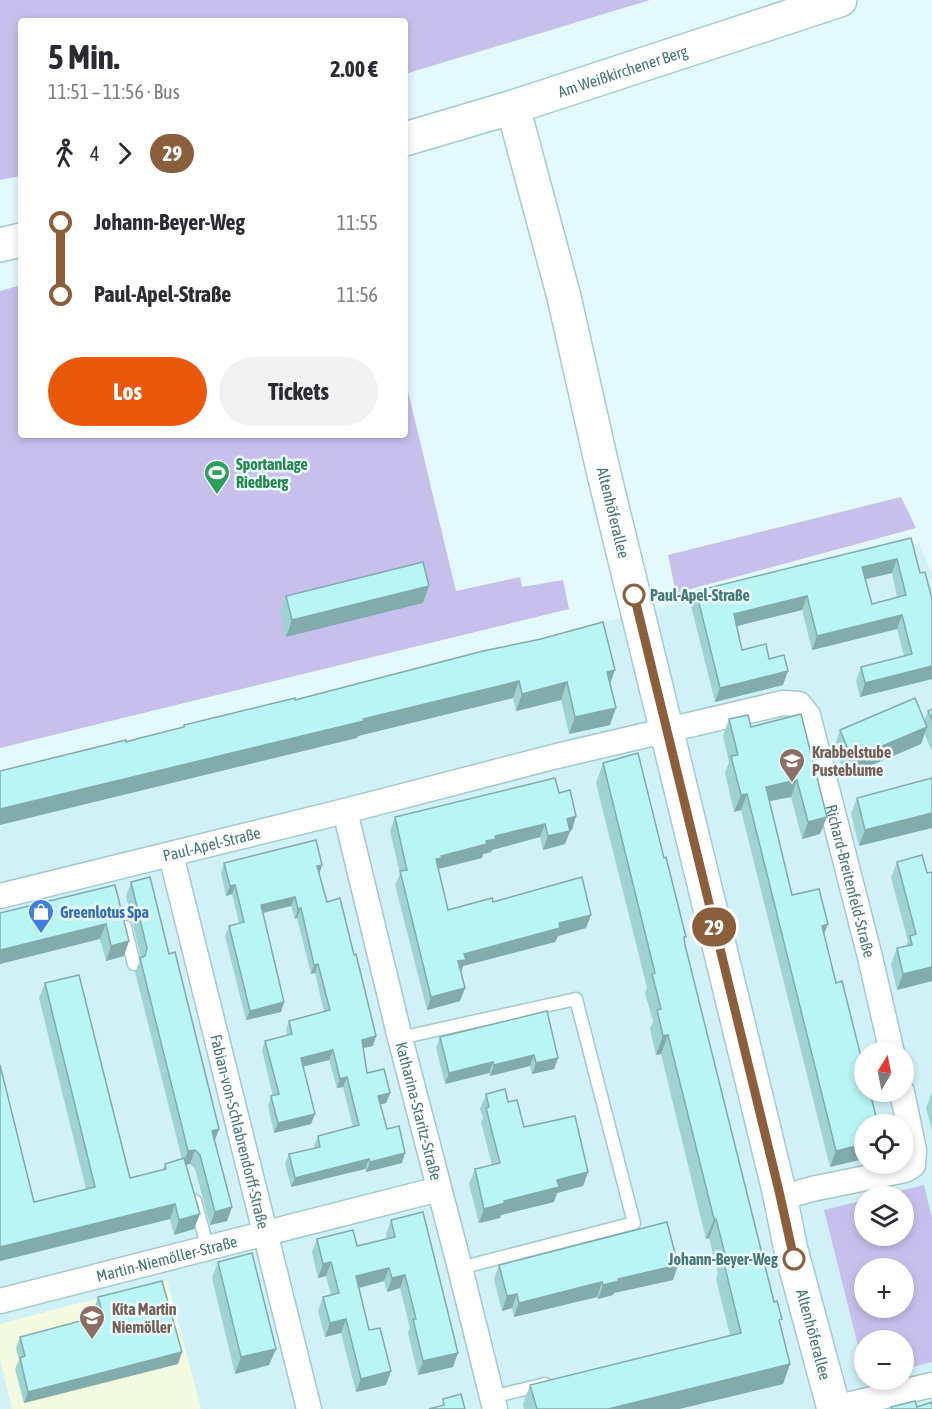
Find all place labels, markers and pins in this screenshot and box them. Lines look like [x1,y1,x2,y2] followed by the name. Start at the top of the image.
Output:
[236,455,308,491] place label: Sportanlage Riedberg
[202,458,232,496] sports icon: Sportanlage Riedberg
[623,584,645,606] marker: Paul-Apel-Straße
[650,586,750,604] place label: Paul-Apel-Straße
[812,743,891,779] place label: Krabbelstube Pusteblume
[777,746,807,784] school or university icon: Krabbelstube Pusteblume
[26,897,56,935] shop icon: Greenlotus Spa
[60,903,149,921] place label: Greenlotus Spa
[783,1248,805,1270] marker: Johann-Beyer-Weg
[667,1250,778,1268] place label: Johann-Beyer-Weg
[112,1300,177,1336] place label: Kita Martin Niemöller
[77,1303,107,1341] school or university icon: Kita Martin Niemöller

